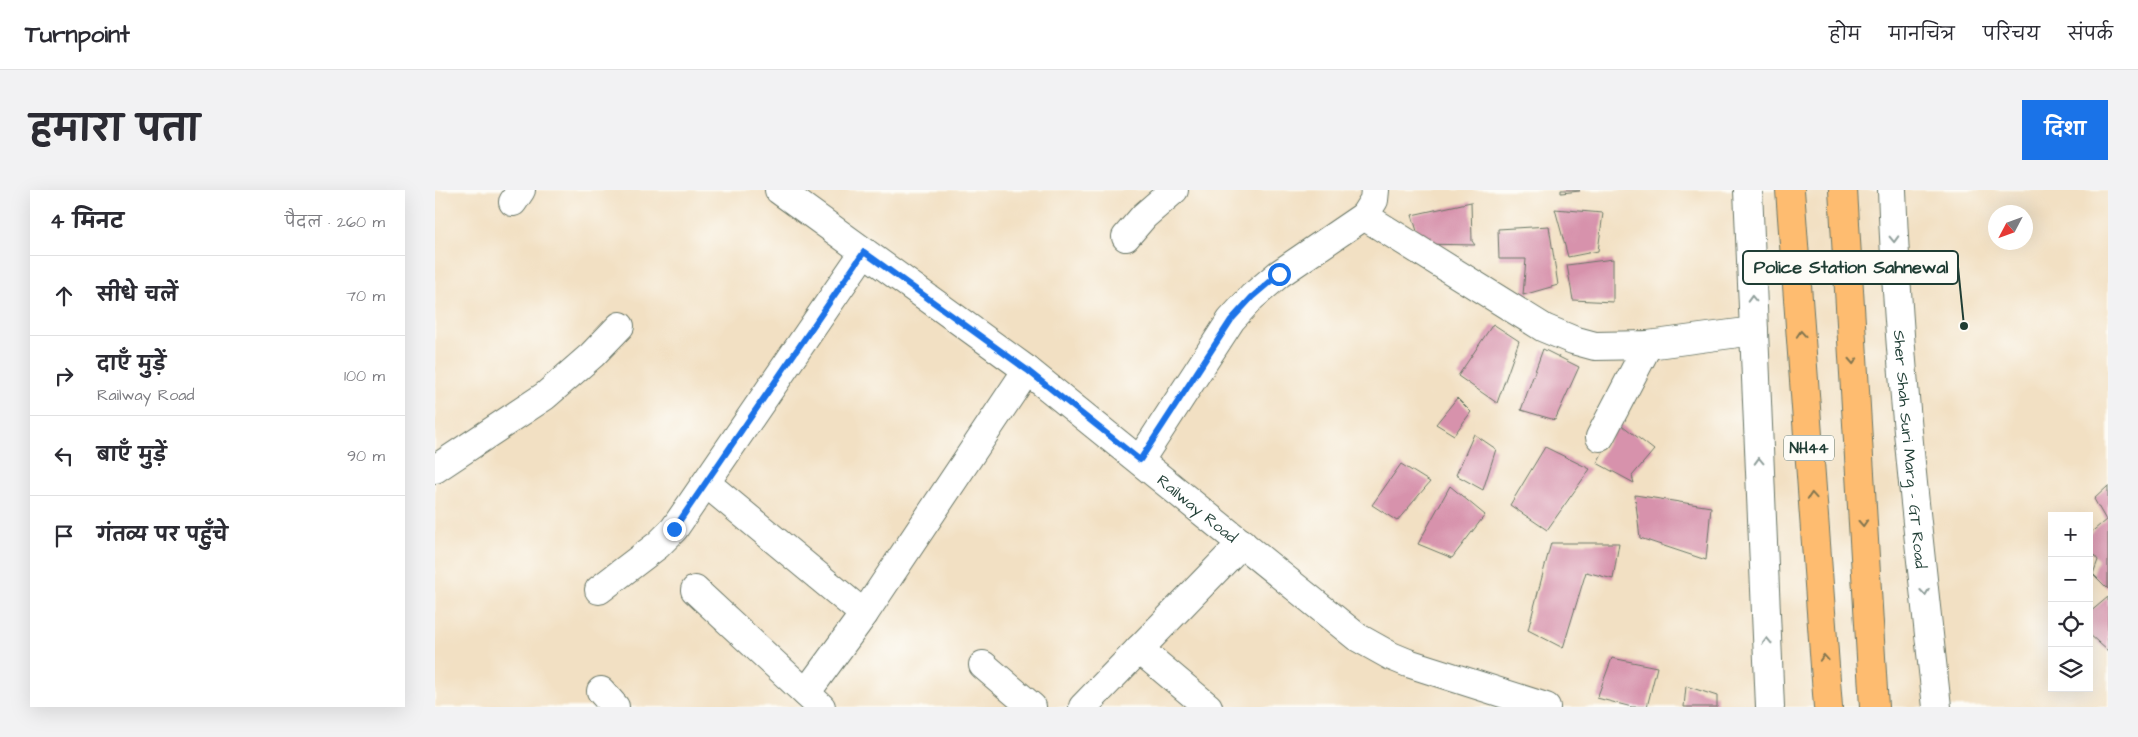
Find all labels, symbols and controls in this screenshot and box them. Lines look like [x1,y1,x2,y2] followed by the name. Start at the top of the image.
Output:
[25,18,130,52] text: Turnpoint
[1829,22,1861,47] text: होम
[1889,22,1955,47] text: मानचित्र
[1983,22,2040,47] text: परिचय
[2068,22,2113,47] text: संपर्क
[2022,100,2108,160] button: दिशा
[30,105,200,154] text: हमारा पता
[1988,205,2033,250] north arrow
[50,207,124,236] text: 4 मिनट
[285,211,385,233] text: पैदल · 260 m
[1889,235,1899,243] one-way arrow
[1743,251,1958,284] callout: Police Station Sahnewal
[1754,255,1949,280] text: Police Station Sahnewal
[1268,263,1291,286] route start
[50,282,78,310] icon: ahead
[97,282,178,309] text: सीधे चलें
[346,285,385,307] text: 70 m
[1747,294,1758,302] one-way arrow
[1888,329,1932,570] street label: Sher Shah Suri Marg - GT Road
[1795,330,1806,338] one-way arrow
[97,351,166,378] text: दाएँ मुड़ें
[1848,357,1859,365] one-way arrow
[50,362,78,390] icon: right
[344,365,385,387] text: 100 m
[97,384,195,406] text: Railway Road
[1784,436,1834,460] road number: NH44
[50,442,78,470] icon: left
[97,442,166,469] text: बाएँ मुड़ें
[347,445,385,467] text: 90 m
[1754,457,1765,465] one-way arrow
[1152,470,1242,548] street label: Railway Road
[1807,492,1818,500] one-way arrow
[2048,512,2093,692] map controls
[2048,512,2093,557] button: +
[663,518,686,541] route end
[1857,519,1868,527] one-way arrow
[50,522,78,550] icon: arrive
[97,522,228,549] text: गंतव्य पर पहुँचे
[2048,557,2093,602] button: −
[1919,589,1930,597] one-way arrow
[2048,602,2093,647] button: locate
[1762,637,1773,645] one-way arrow
[2048,647,2093,692] button: layers
[1819,654,1830,662] one-way arrow

